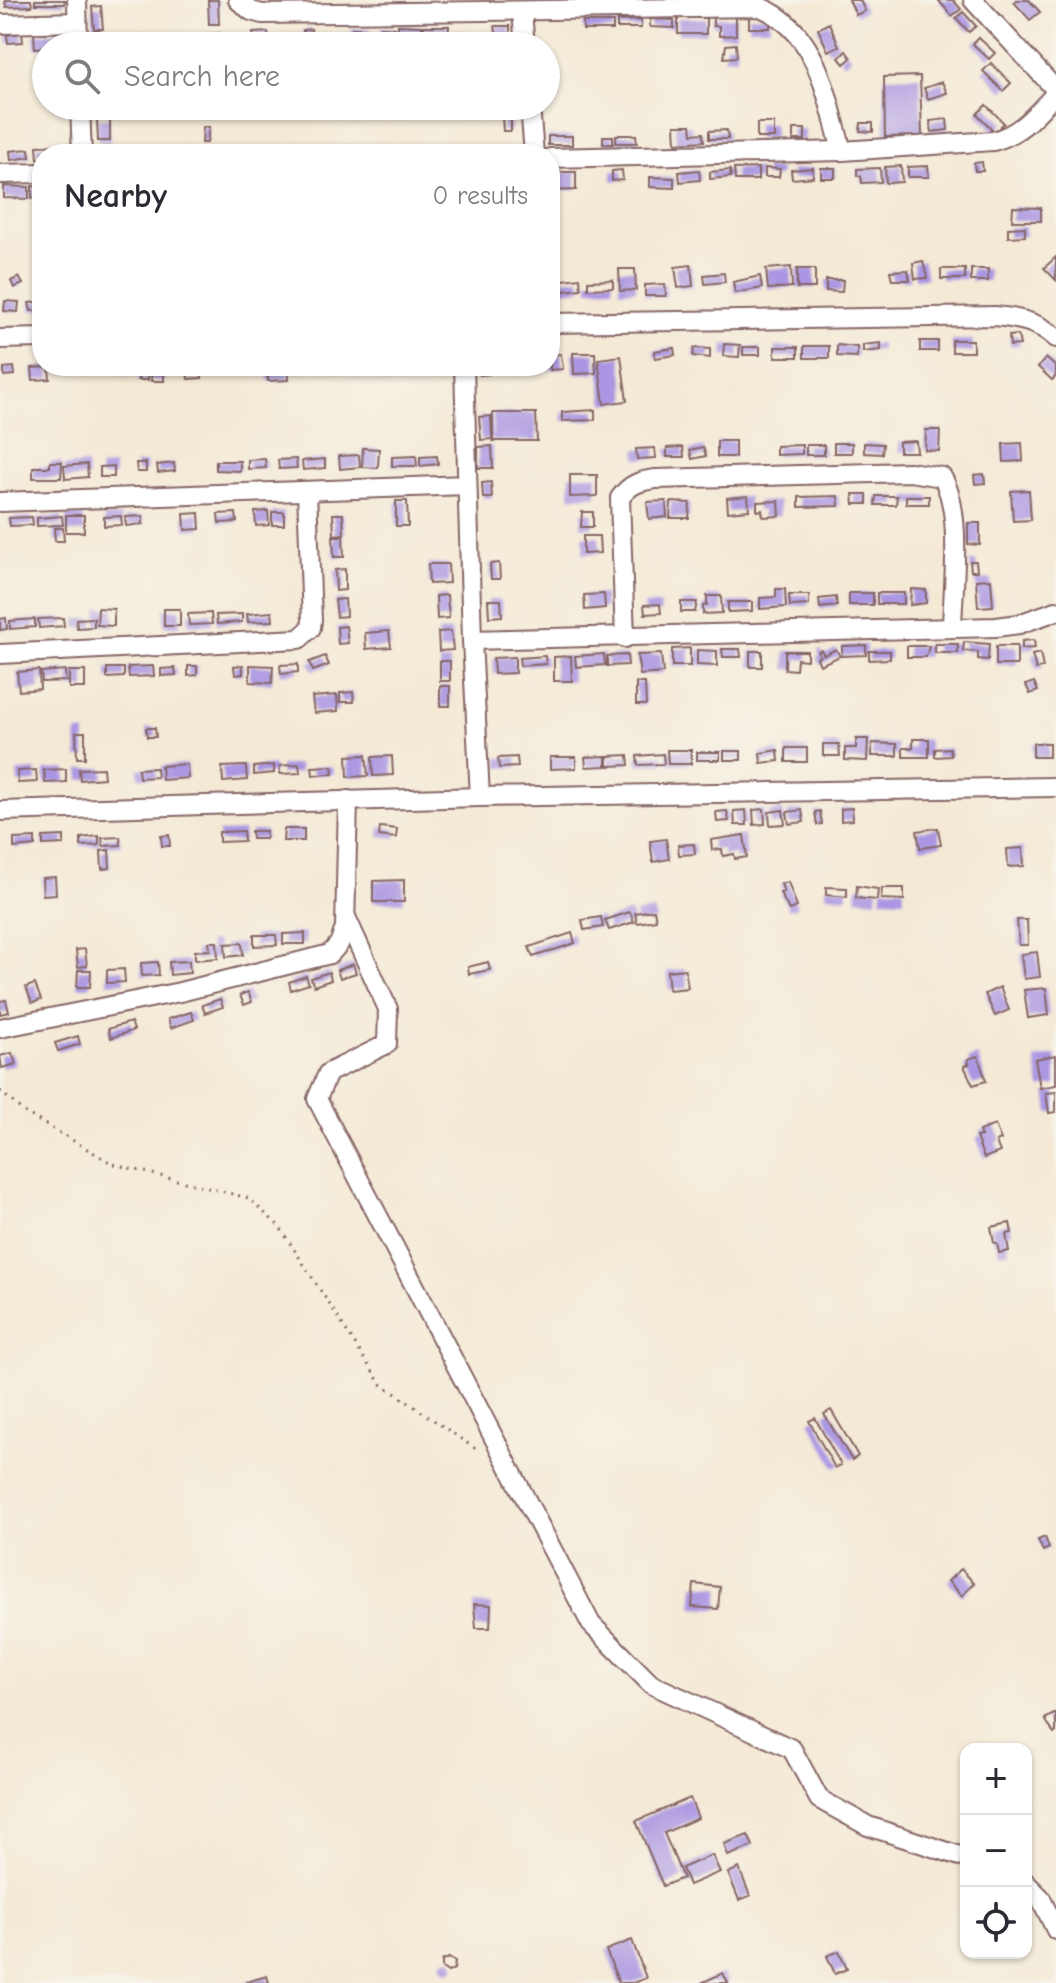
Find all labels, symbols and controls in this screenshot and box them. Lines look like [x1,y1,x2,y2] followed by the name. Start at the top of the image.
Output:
[32,32,560,120] search box
[60,54,104,98] icon: search
[124,59,280,94] text: Search here
[64,176,167,216] text: Nearby
[433,181,528,211] text: 0 results
[960,1743,1032,1959] map controls
[960,1743,1032,1815] button: +
[960,1815,1032,1887] button: −
[960,1887,1032,1959] button: locate

